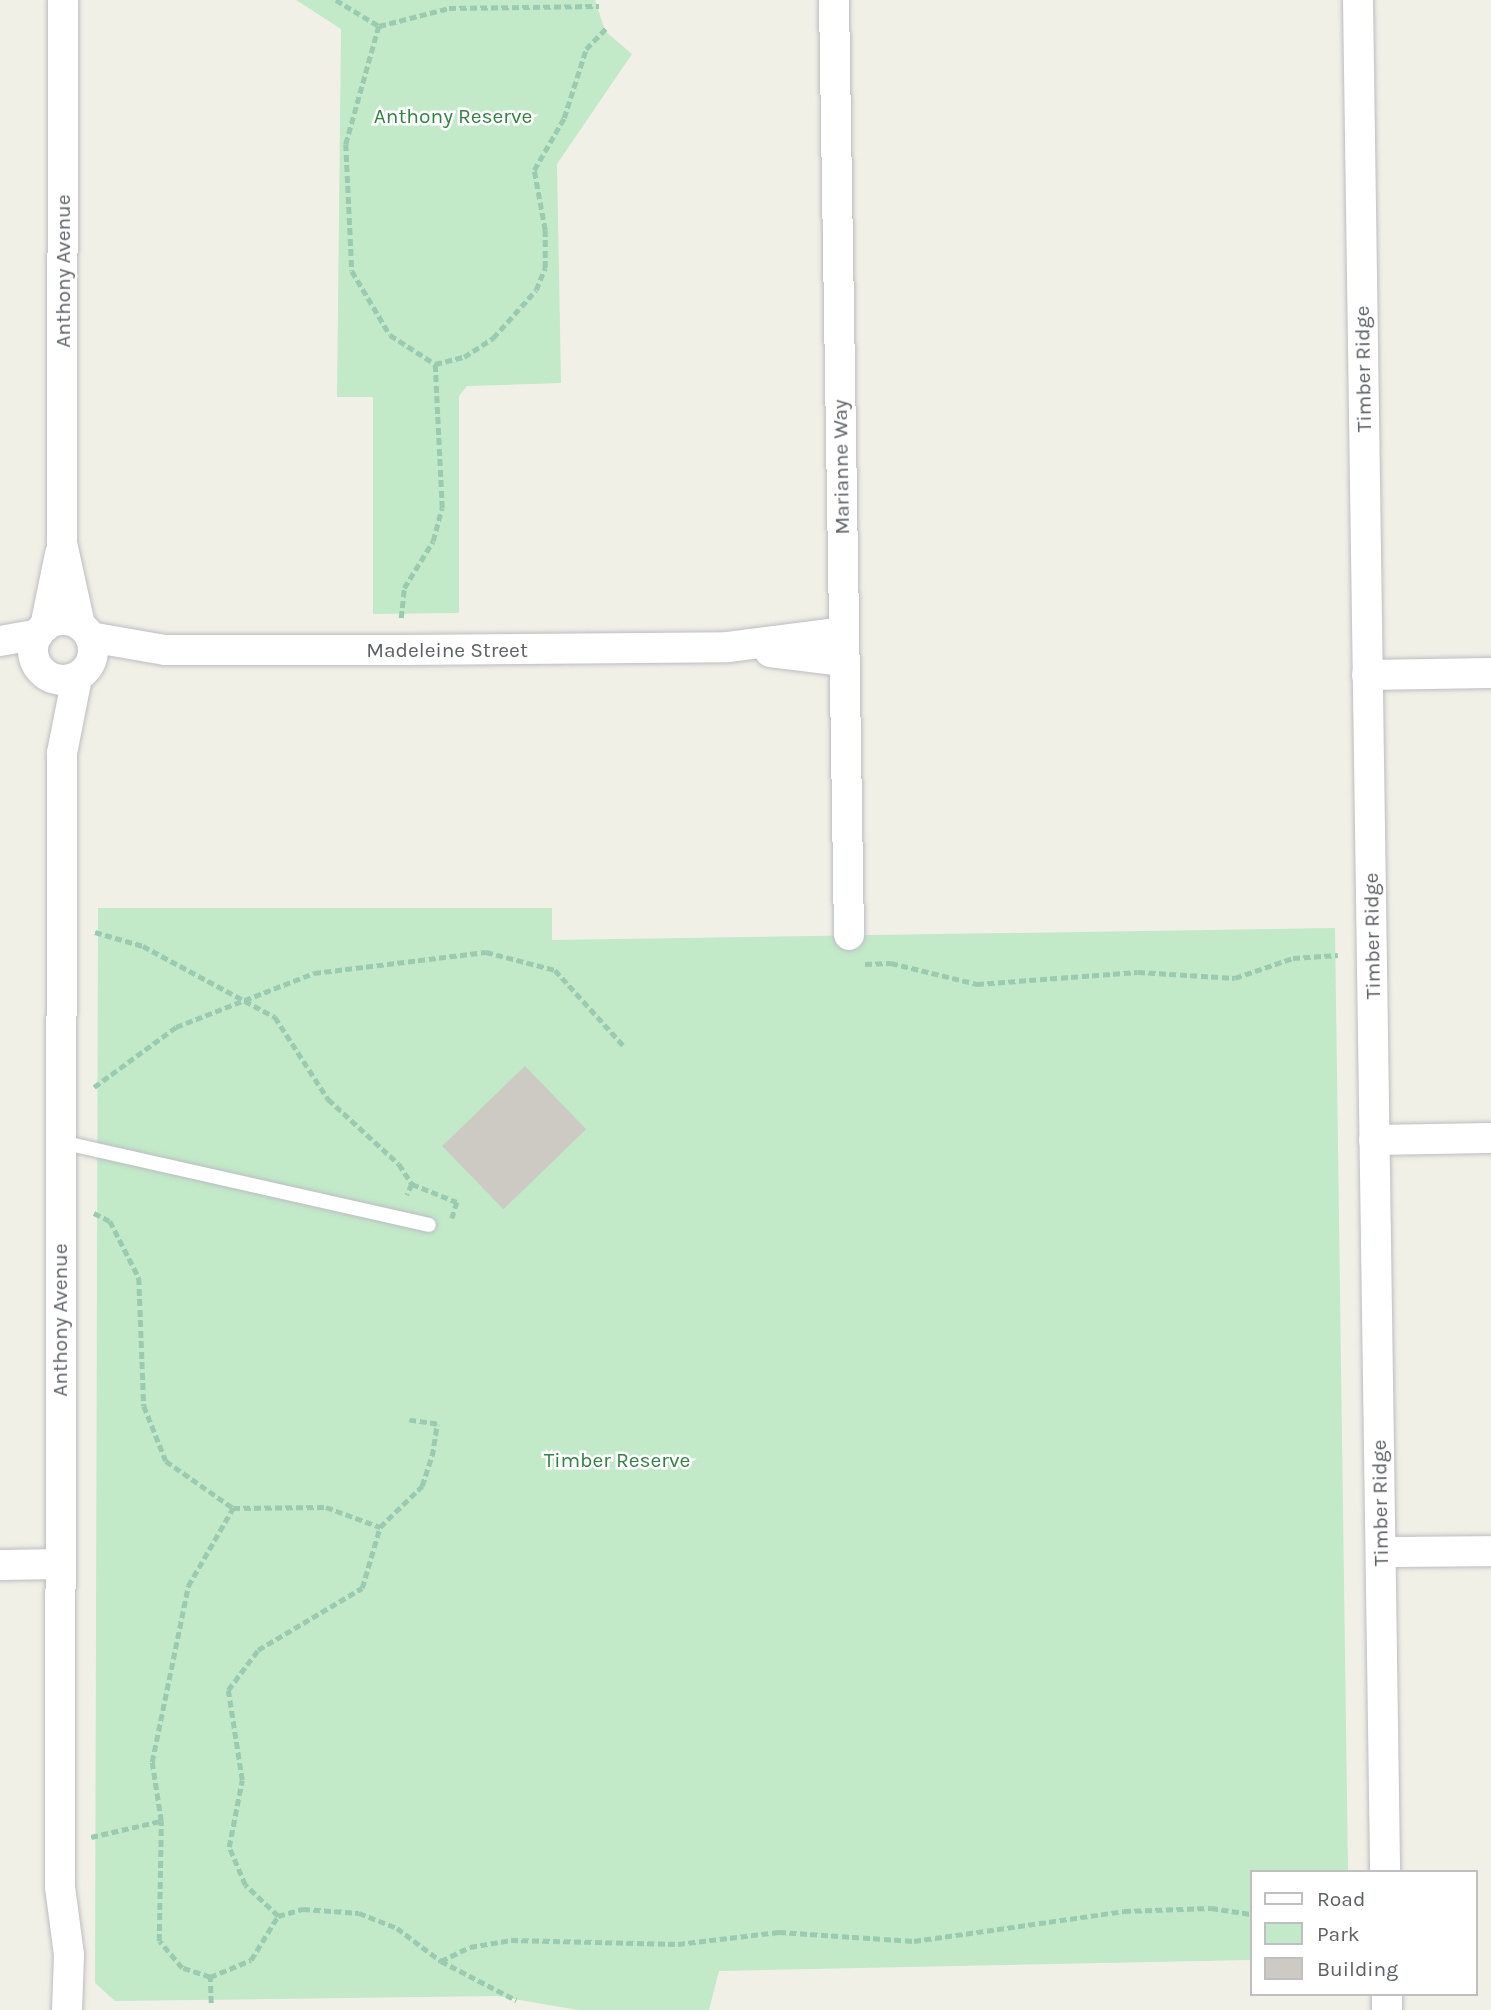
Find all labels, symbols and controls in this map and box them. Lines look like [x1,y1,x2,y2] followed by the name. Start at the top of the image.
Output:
[374,103,532,129] park label: Anthony Reserve
[50,194,76,348] street label: Anthony Avenue
[1349,306,1377,432] street label: Timber Ridge
[827,399,855,535] street label: Marianne Way
[366,637,528,663] street label: Madeleine Street
[1358,873,1386,999] street label: Timber Ridge
[47,1243,73,1397] street label: Anthony Avenue
[1366,1440,1394,1566] street label: Timber Ridge
[544,1447,690,1473] park label: Timber Reserve
[1250,1870,1477,1996] legend
[1317,1887,1365,1911] text: Road
[1317,1922,1360,1946] text: Park
[1317,1957,1398,1981] text: Building

